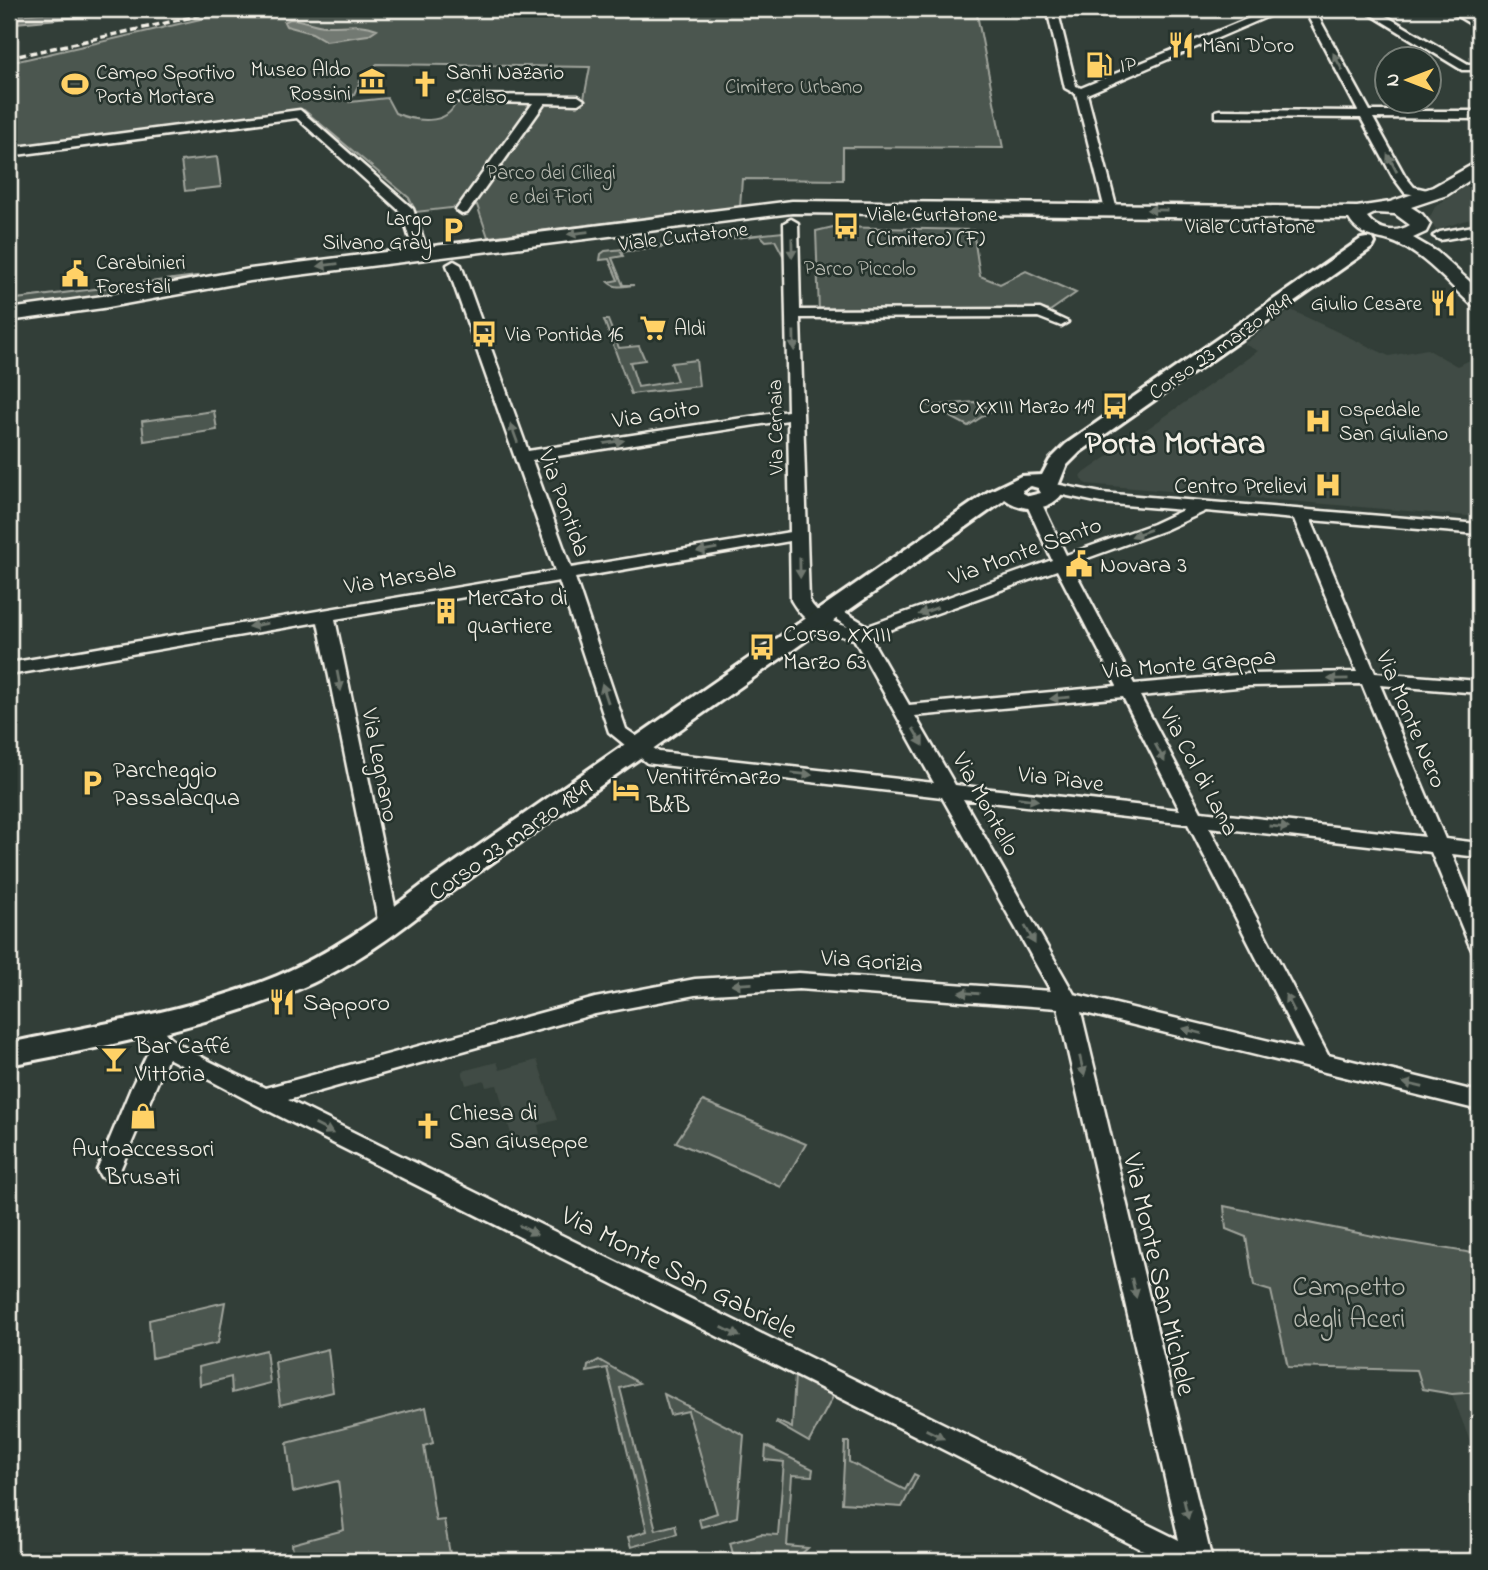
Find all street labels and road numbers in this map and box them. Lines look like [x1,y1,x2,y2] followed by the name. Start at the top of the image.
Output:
[1184,213,1316,243] street label: Viale Curtatone
[616,215,750,261] street label: Viale Curtatone
[1143,287,1299,408] street label: Corso 23 marzo 1849
[761,379,793,476] street label: Via Cernaia
[609,391,703,440] street label: Via Goito
[527,445,598,562] street label: Via Pontida
[944,509,1107,597] street label: Via Monte Santo
[341,553,459,606] street label: Via Marsala
[1100,640,1277,691] street label: Via Monte Grappa
[1365,645,1454,794] street label: Via Monte Nero
[1149,701,1246,843] street label: Via Col di Lana
[350,705,407,825] street label: Via Legnano
[941,746,1028,864] street label: Via Montello
[1015,758,1106,803] street label: Via Piave
[422,771,601,911] street label: Corso 23 marzo 1849
[819,941,924,984] street label: Via Gorizia
[1110,1149,1206,1400] street label: Via Monte San Michele
[552,1196,804,1352] street label: Via Monte San Gabriele

